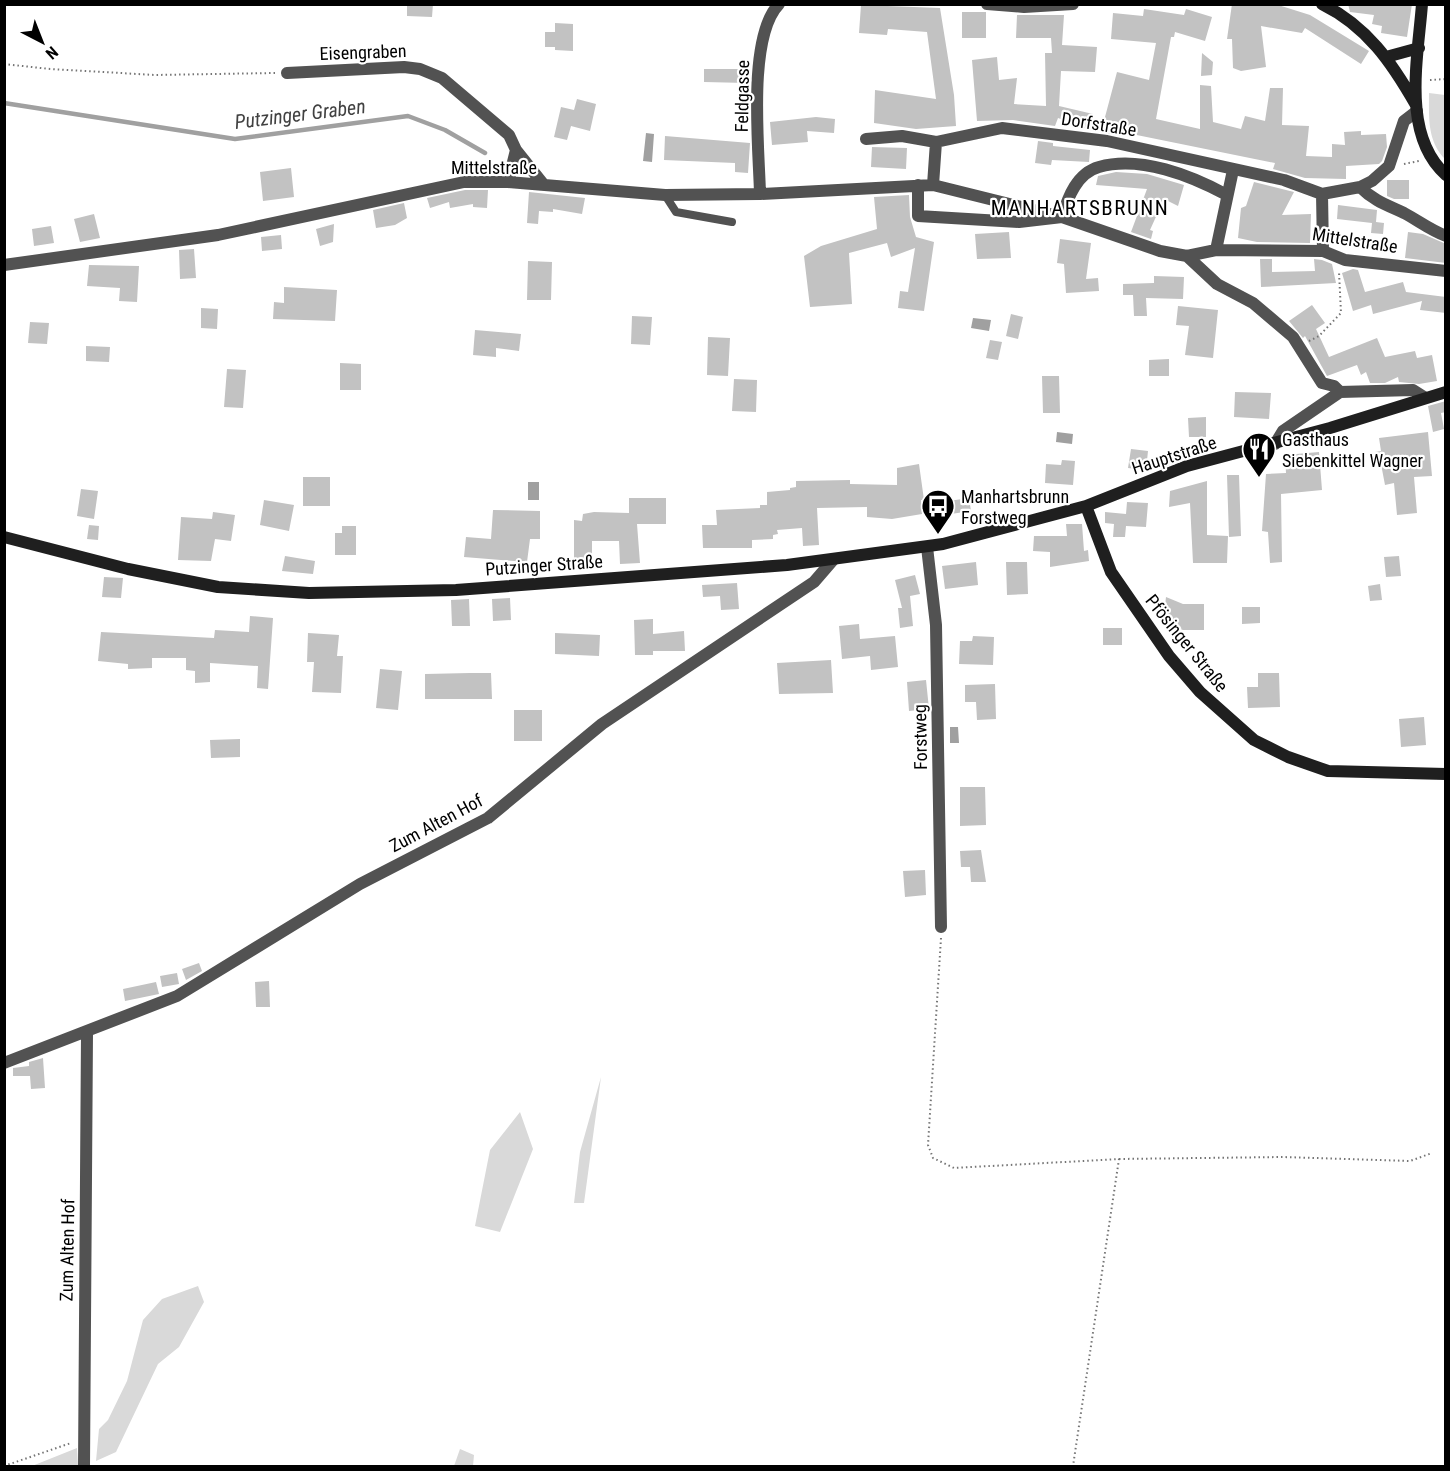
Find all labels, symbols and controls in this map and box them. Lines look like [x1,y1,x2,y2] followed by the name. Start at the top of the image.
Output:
[12,12,72,72] north arrow
[319,40,407,64] street label: Eisengraben
[42,42,62,63] text: N
[731,60,753,132] street label: Feldgasse
[233,94,367,134] water label: Putzinger Graben
[1060,108,1138,140] street label: Dorfstraße
[451,157,537,178] street label: Mittelstraße
[991,196,1169,220] district label: MANHARTSBRUNN
[1311,223,1399,257] street label: Mittelstraße
[1282,429,1424,471] place label: Gasthaus Siebenkittel Wagner
[1129,431,1219,479] street label: Hauptstraße
[1241,431,1277,478] restaurant icon: Gasthaus Siebenkittel Wagner
[961,486,1069,528] place label: Manhartsbrunn Forstweg
[920,488,956,535] bus stop icon: Manhartsbrunn Forstweg
[484,550,604,580] street label: Putzinger Straße
[1141,590,1233,696] street label: Pfösinger Straße
[909,704,931,770] street label: Forstweg
[386,789,487,856] street label: Zum Alten Hof
[56,1198,78,1302] street label: Zum Alten Hof

